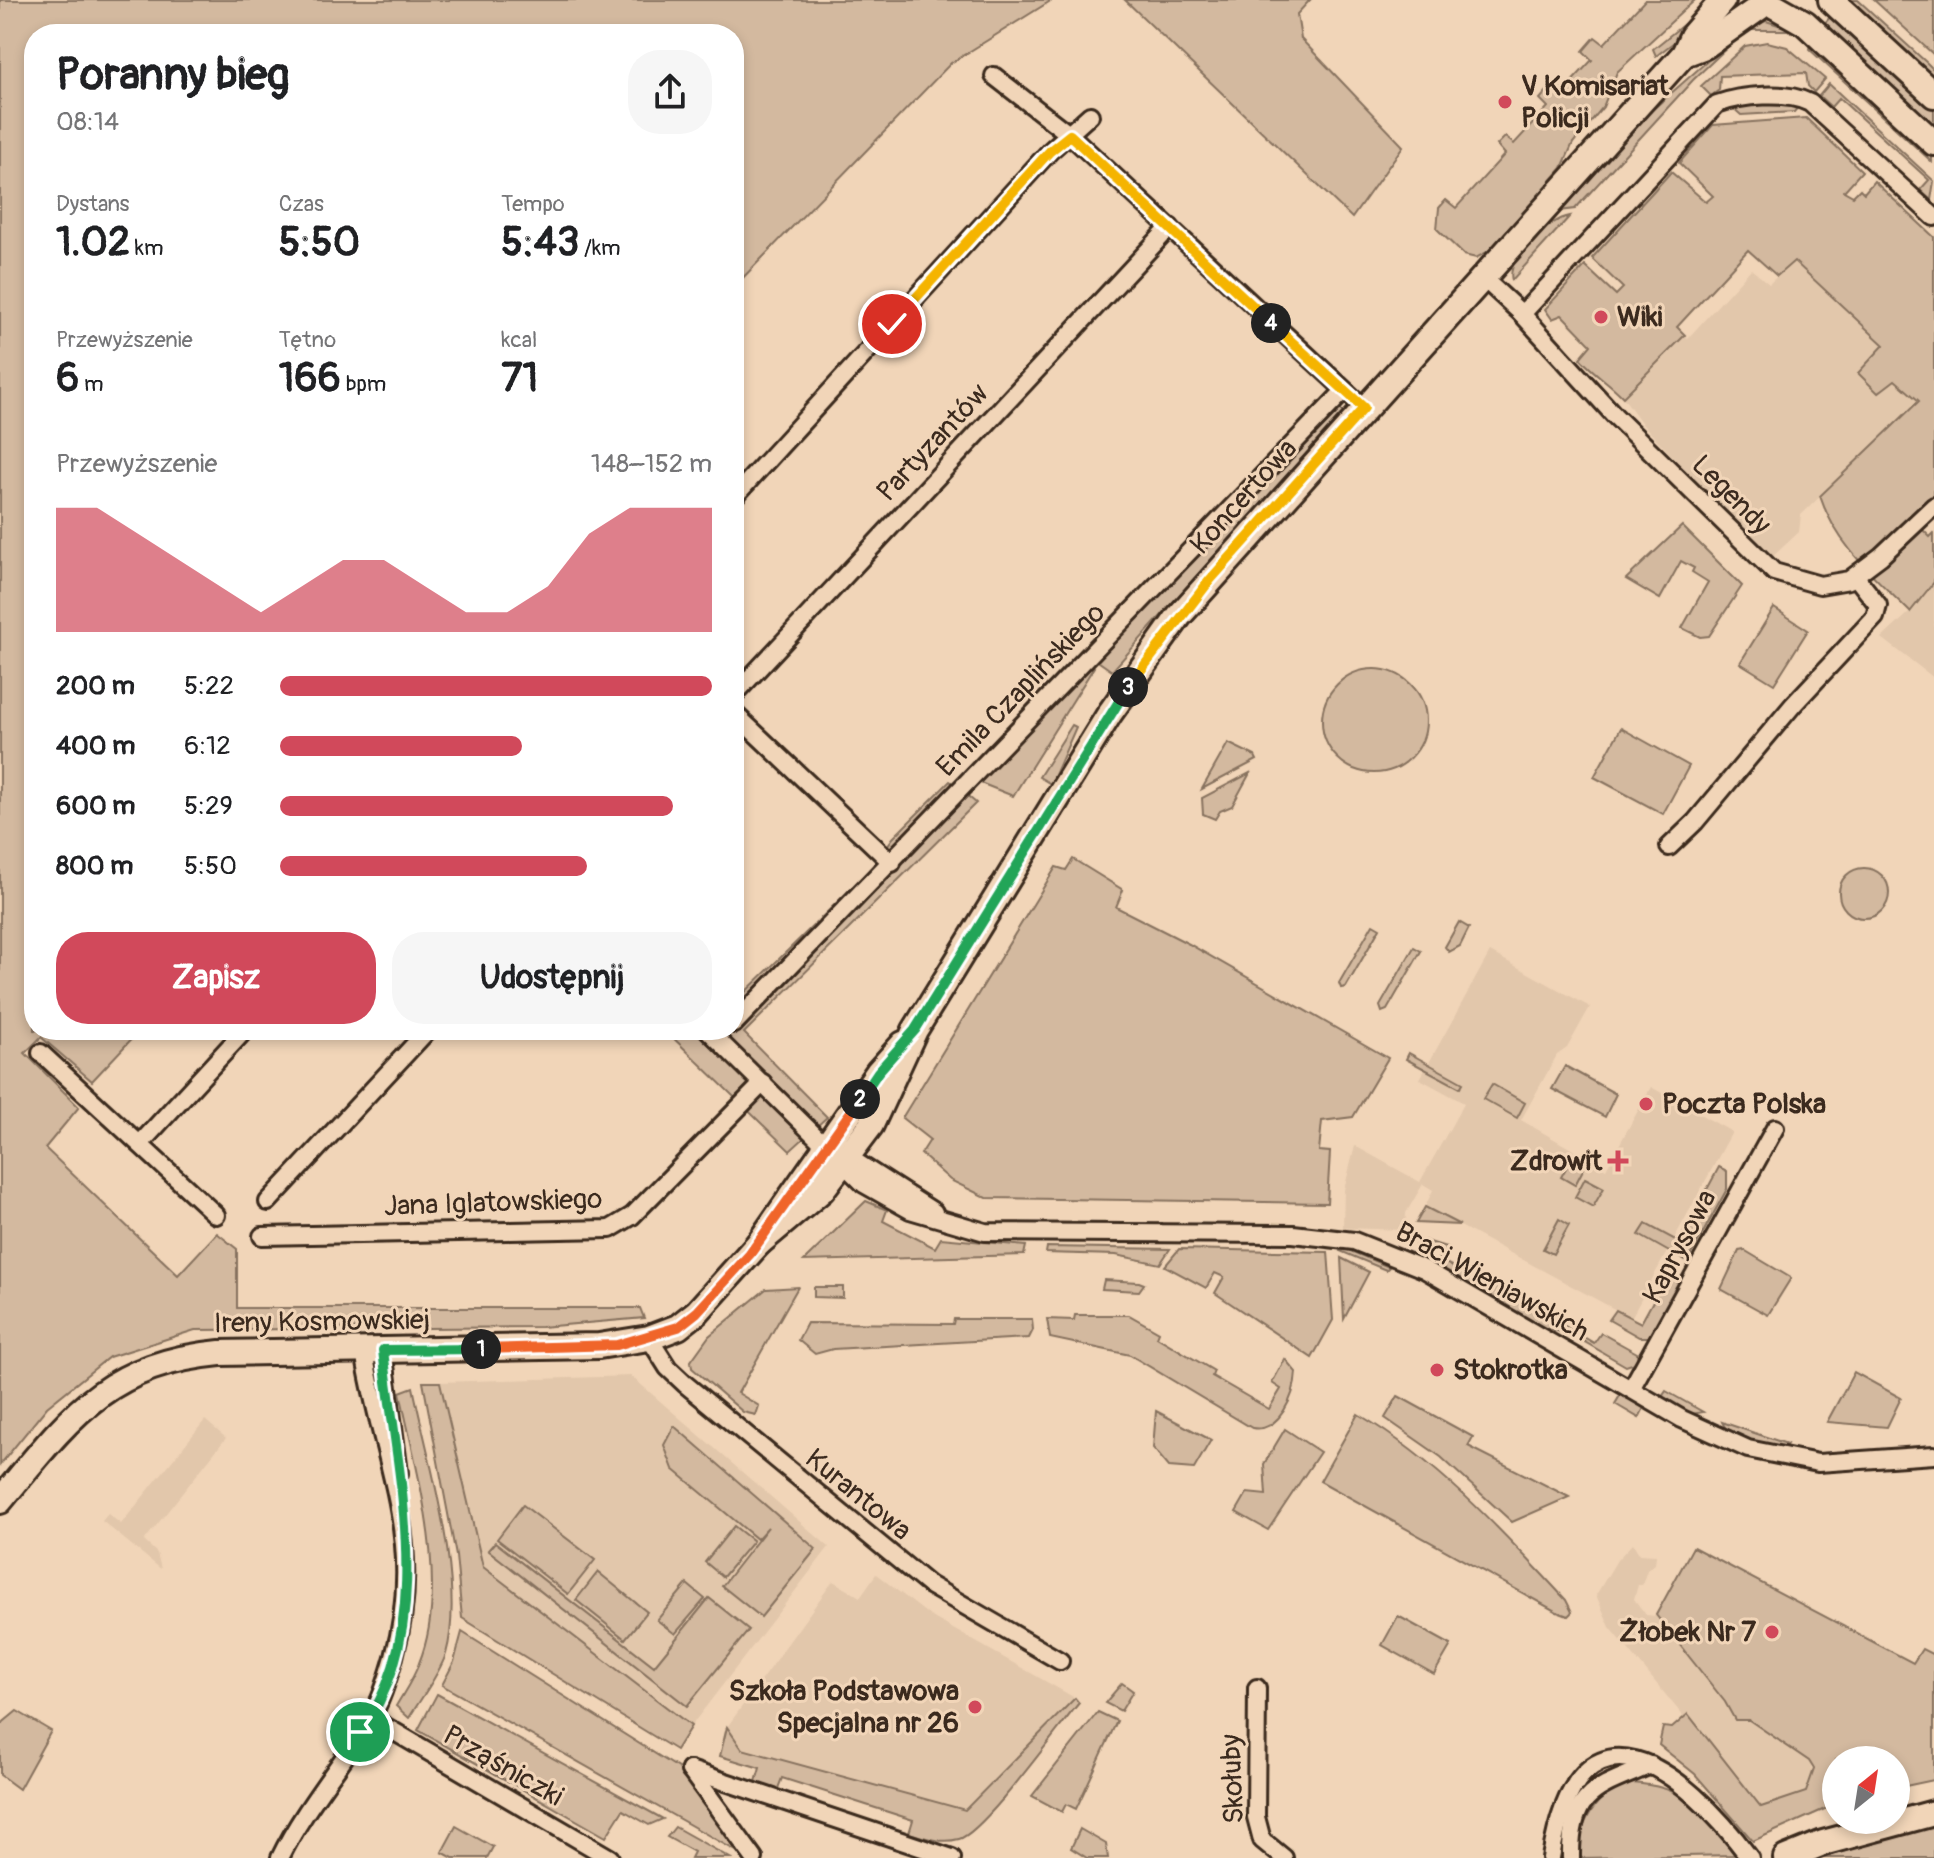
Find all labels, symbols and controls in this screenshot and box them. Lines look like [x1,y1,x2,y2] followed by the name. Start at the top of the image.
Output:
[56,48,289,103] text: Poranny bieg
[628,50,712,134] button: share
[1521,69,1669,136] place label: V Komisariat Policji
[1496,93,1514,111] marker: V Komisariat Policji
[56,106,119,138] text: 08:14
[56,190,129,218] text: Dystans
[279,190,324,218] text: Czas
[501,190,565,218] text: Tempo
[56,218,130,267] text: 1.02
[279,218,360,267] text: 5:50
[501,218,579,267] text: 5:43
[130,234,164,262] text: km
[579,234,621,262] text: /km
[858,290,926,358] pin
[1617,300,1663,335] place label: Wiki
[870,302,914,346] icon: check
[1251,303,1291,343] pin: 4
[1592,308,1610,326] marker: Wiki
[1265,309,1277,337] text: 4
[56,326,193,354] text: Przewyższenie
[279,326,336,354] text: Tętno
[501,326,537,354] text: kcal
[56,354,79,403] text: 6
[279,354,341,403] text: 166
[501,354,538,403] text: 71
[79,370,104,398] text: m
[341,370,386,398] text: bpm
[870,377,996,509] street label: Partyzantów
[1183,432,1305,562] street label: Koncertowa
[56,448,217,480] text: Przewyższenie
[591,448,712,480] text: 148–152 m
[1684,448,1778,542] street label: Legendy
[929,596,1113,784] street label: Emila Czaplińskiego
[1108,667,1148,707] pin: 3
[56,670,135,702] text: 200 m
[184,670,234,702] text: 5:22
[1122,673,1134,701] text: 3
[56,730,135,762] text: 400 m
[184,730,231,762] text: 6:12
[56,790,135,822] text: 600 m
[184,790,233,822] text: 5:29
[56,850,133,882] text: 800 m
[184,850,237,882] text: 5:50
[56,932,376,1024] button: Zapisz
[392,932,712,1024] button: Udostępnij
[840,1079,880,1119] pin: 2
[854,1085,866,1113] text: 2
[1662,1087,1826,1122] place label: Poczta Polska
[1637,1095,1655,1113] marker: Poczta Polska
[1510,1144,1603,1179] place label: Zdrowit
[1609,1152,1627,1170] marker: Zdrowit
[383,1182,603,1224] street label: Jana Iglatowskiego
[1635,1184,1725,1310] street label: Kaprysowa
[1389,1214,1595,1350] street label: Braci Wieniawskich
[214,1303,430,1341] street label: Ireny Kosmowskiej
[461,1329,501,1369] pin: 1
[477,1335,485,1363] text: 1
[1453,1353,1568,1388] place label: Stokrotka
[1428,1361,1446,1379] marker: Stokrotka
[798,1442,918,1548] street label: Kurantowa
[1619,1615,1756,1650] place label: Żłobek Nr 7
[1763,1623,1781,1641] marker: Żłobek Nr 7
[729,1674,959,1741] place label: Szkoła Podstawowa Specjalna nr 26
[326,1698,394,1766] pin
[966,1698,984,1716] marker: Szkoła Podstawowa Specjalna nr 26
[338,1710,382,1754] icon: arrive
[437,1718,569,1814] street label: Prząśniczki
[1214,1734,1252,1824] street label: Skołuby
[1822,1746,1910,1834] north arrow
[1822,1746,1910,1834] map controls

